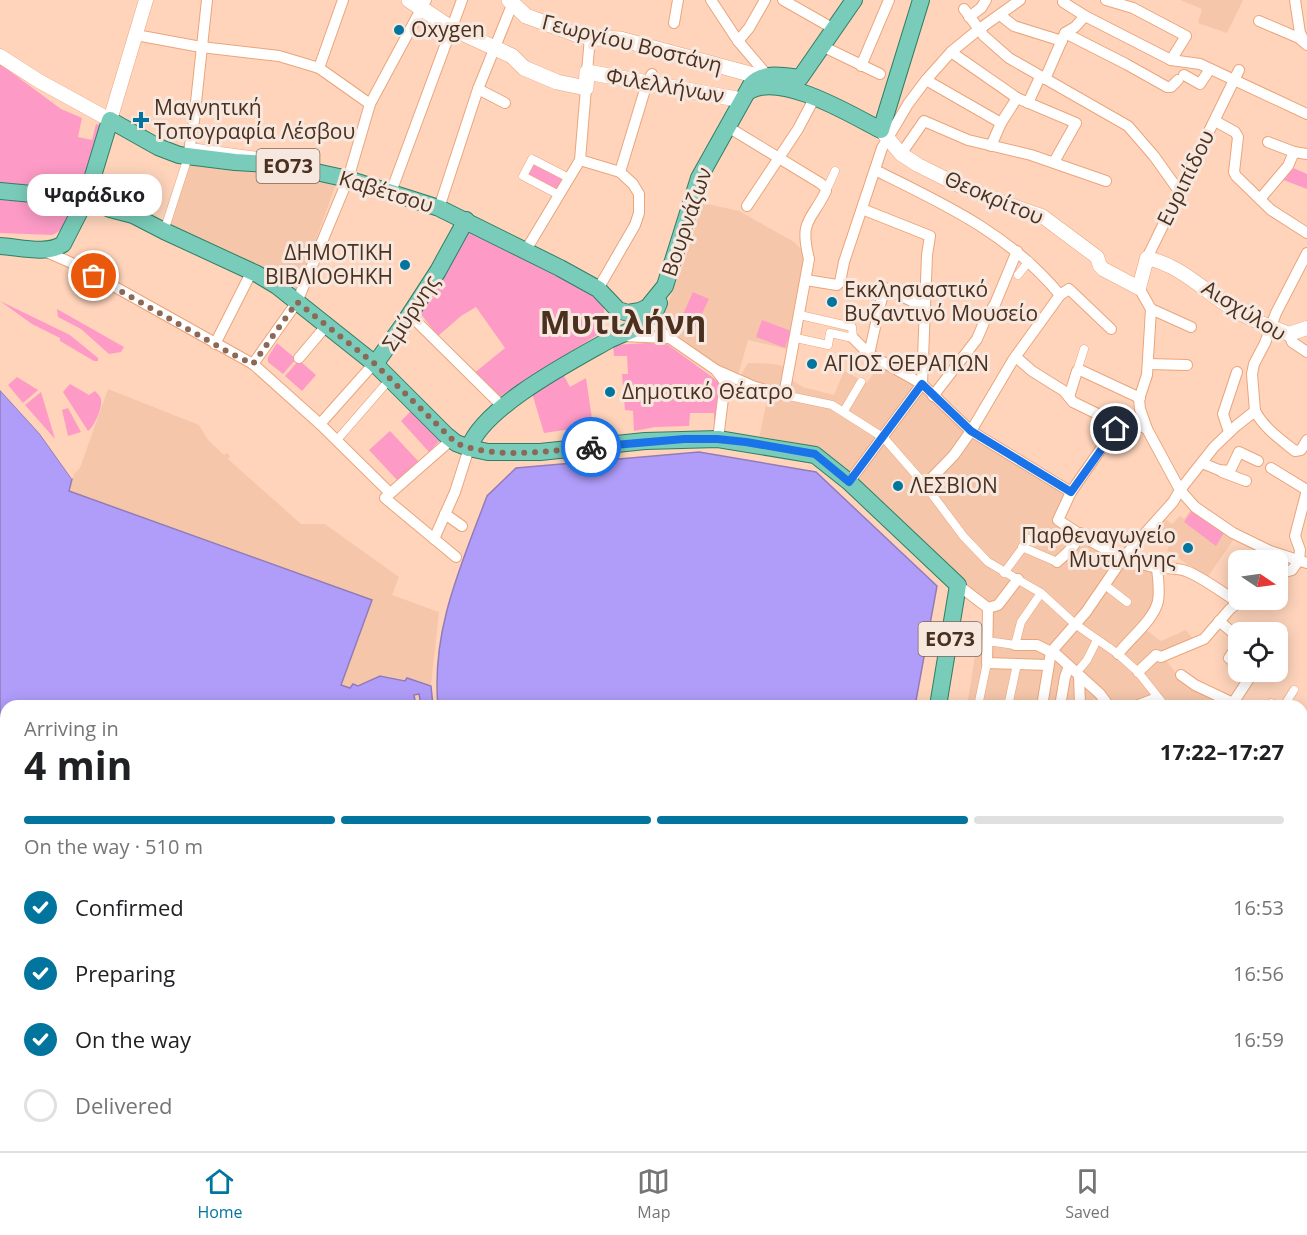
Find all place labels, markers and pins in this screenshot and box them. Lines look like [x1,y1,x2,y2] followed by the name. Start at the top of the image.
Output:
[411,15,485,43] place label: Oxygen
[392,23,406,37] marker: Oxygen
[154,93,355,145] place label: Μαγνητική Τοπογραφία Λέσβου
[132,111,150,129] marker: Μαγνητική Τοπογραφία Λέσβου
[26,174,162,216] callout: Ψαράδικο
[265,238,393,290] place label: ΔΗΜΟΤΙΚΗ ΒΙΒΛΙΟΘΗΚΗ
[68,250,119,301] pin
[398,258,412,272] marker: ΔΗΜΟΤΙΚΗ ΒΙΒΛΙΟΘΗΚΗ
[844,275,1038,327] place label: Εκκλησιαστικό Βυζαντινό Μουσείο
[825,295,839,309] marker: Εκκλησιαστικό Βυζαντινό Μουσείο
[824,349,989,377] place label: ΑΓΙΟΣ ΘΕΡΑΠΩΝ
[805,357,819,371] marker: ΑΓΙΟΣ ΘΕΡΑΠΩΝ
[622,377,793,405] place label: Δημοτικό Θέατρο
[603,385,617,399] marker: Δημοτικό Θέατρο
[1090,403,1141,454] pin
[910,471,998,499] place label: ΛΕΣΒΙΟΝ
[891,479,905,493] marker: ΛΕΣΒΙΟΝ
[1021,521,1176,573] place label: Παρθεναγωγείο Μυτιλήνης
[1181,541,1195,555] marker: Παρθεναγωγείο Μυτιλήνης

